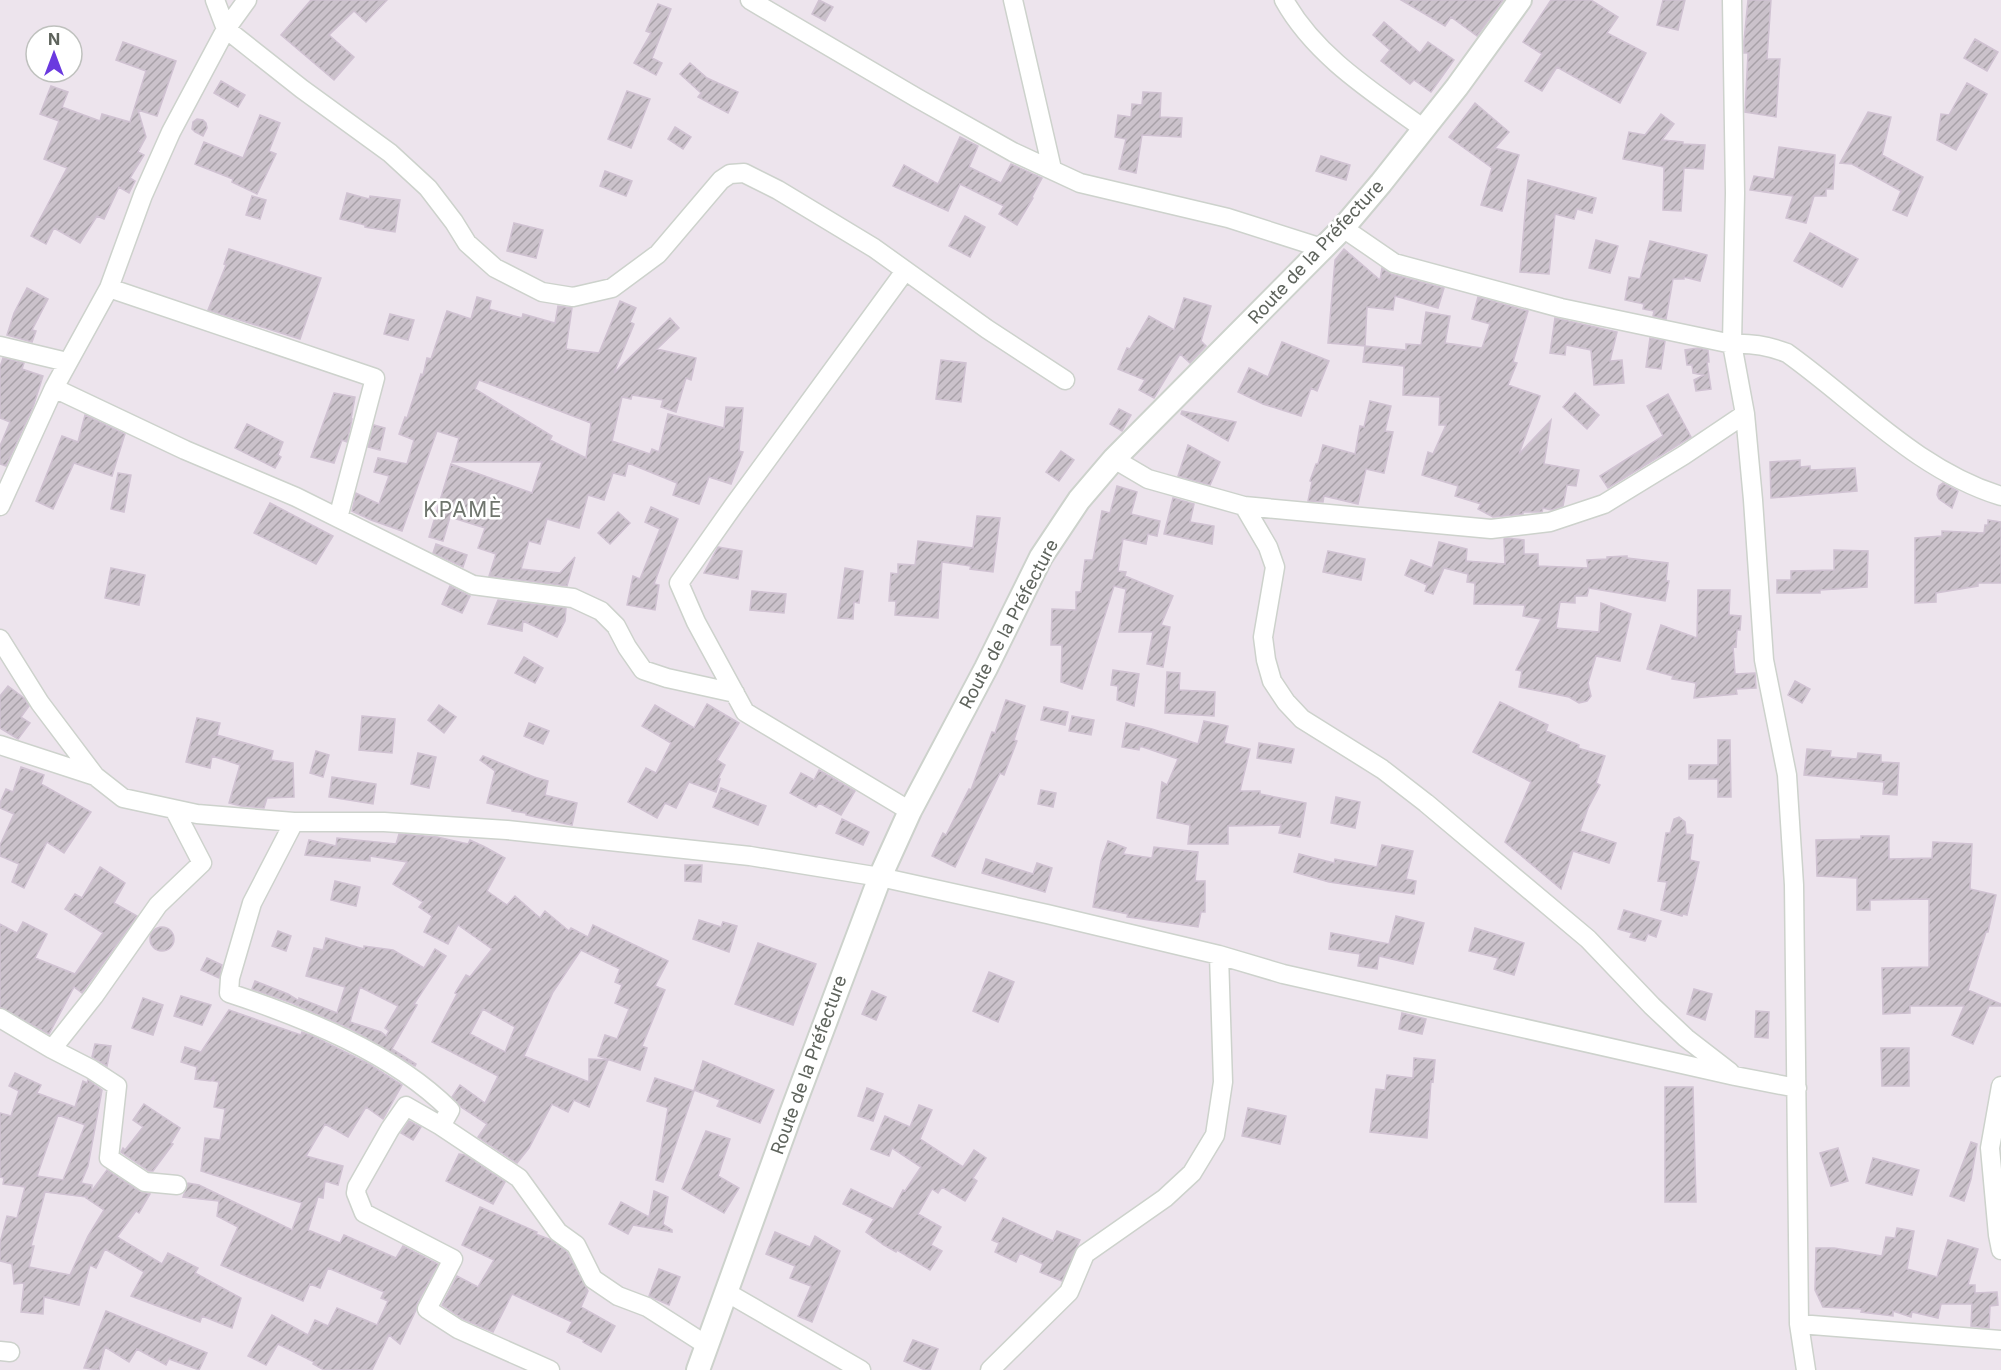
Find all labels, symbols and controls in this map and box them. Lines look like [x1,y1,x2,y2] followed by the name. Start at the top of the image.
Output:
[24,24,84,84] north arrow
[48,29,60,49] text: N
[1243,175,1388,328] street label: Route de la Préfecture
[423,496,503,522] district label: KPAMÈ
[955,535,1062,712] street label: Route de la Préfecture
[766,972,851,1157] street label: Route de la Préfecture

